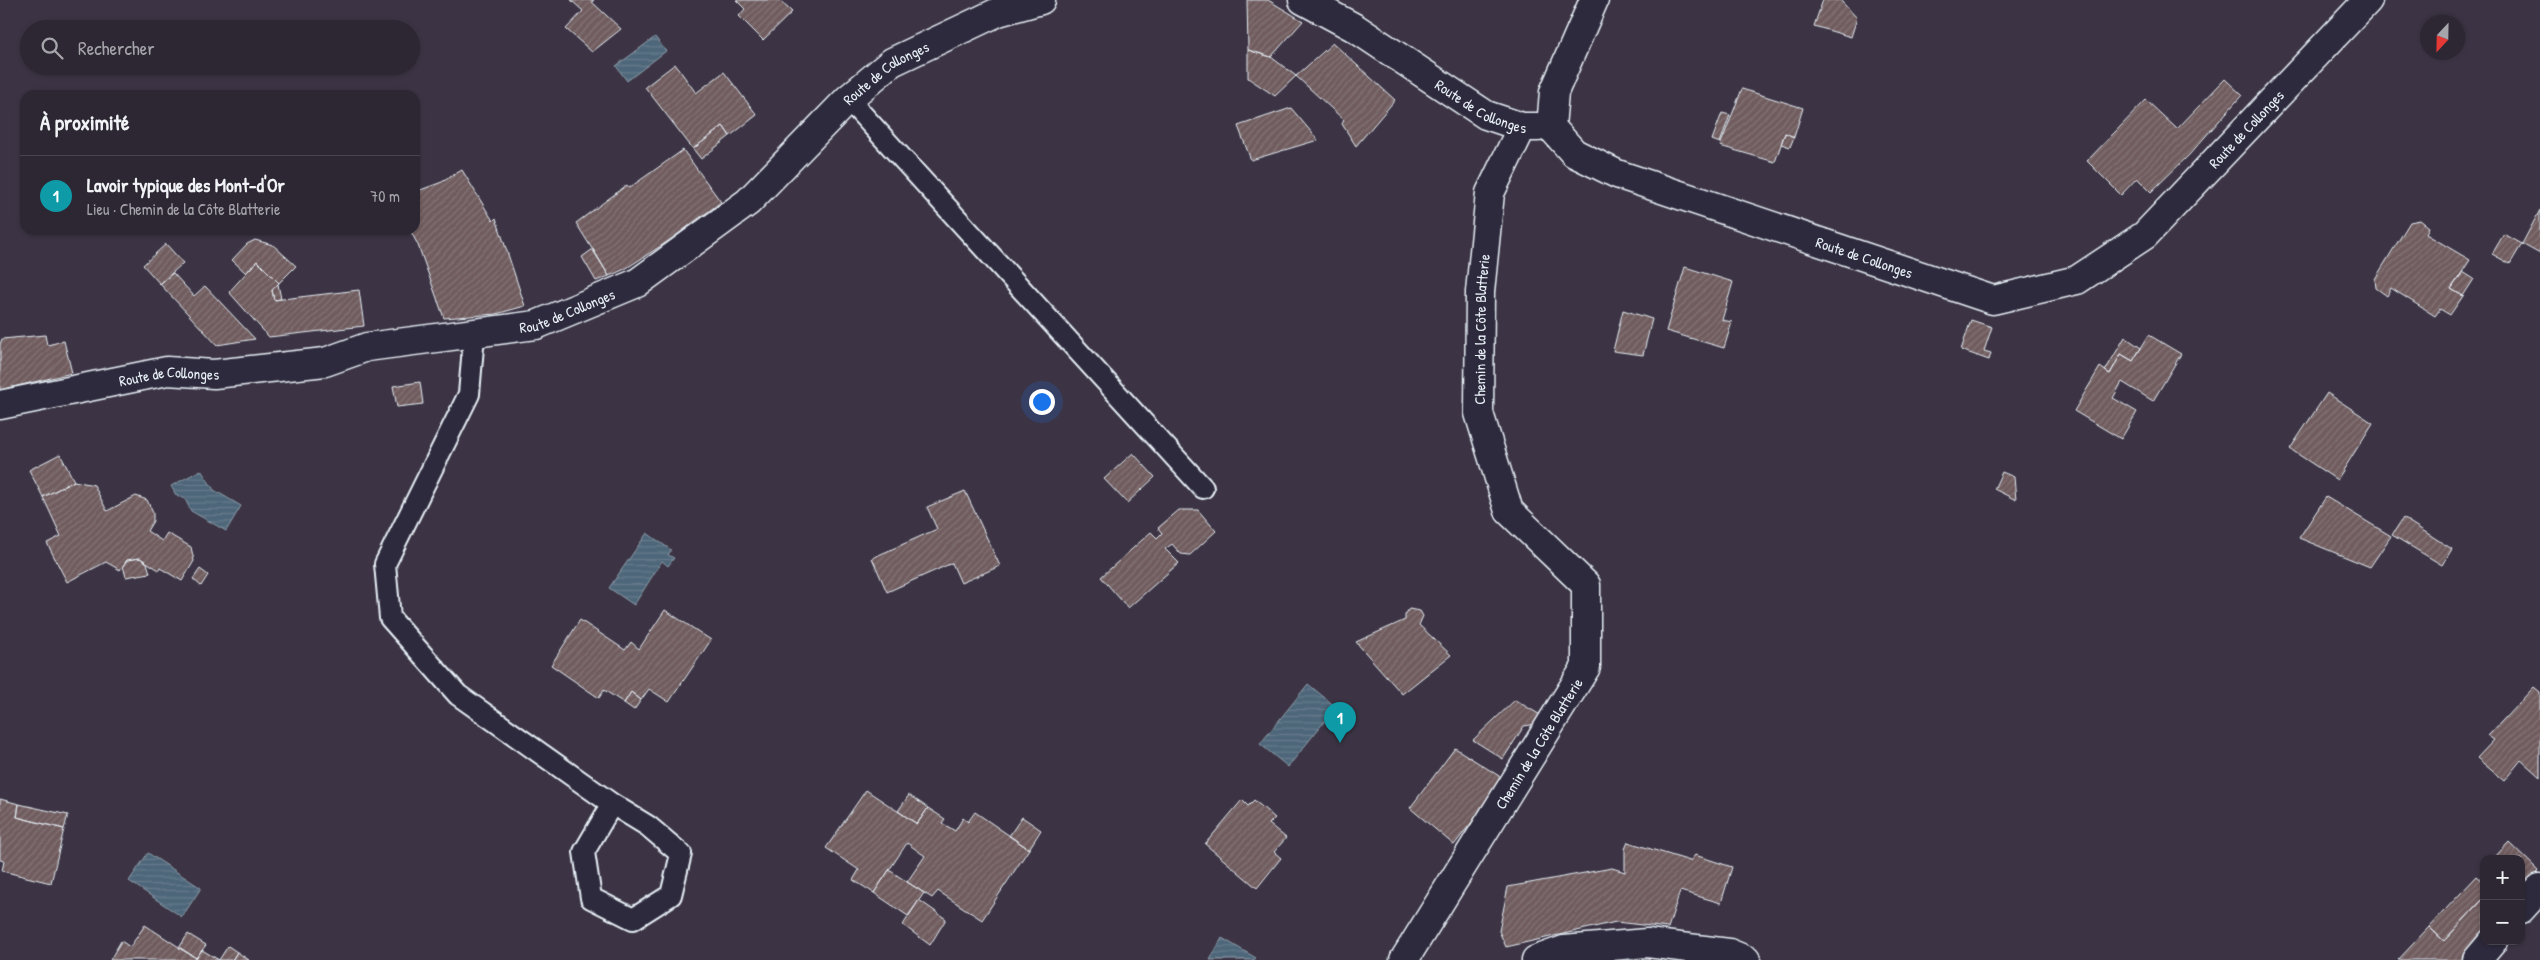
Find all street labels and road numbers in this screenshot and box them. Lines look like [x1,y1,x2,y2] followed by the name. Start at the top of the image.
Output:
[838,36,932,109] street label: Route de Collonges
[1431,74,1526,138] street label: Route de Collonges
[2204,85,2288,172] street label: Route de Collonges
[1813,231,1916,283] street label: Route de Collonges
[1469,253,1494,405] street label: Chemin de la Côte Blatterie
[518,283,618,338] street label: Route de Collonges
[117,361,220,391] street label: Route de Collonges
[1490,674,1587,813] street label: Chemin de la Côte Blatterie

